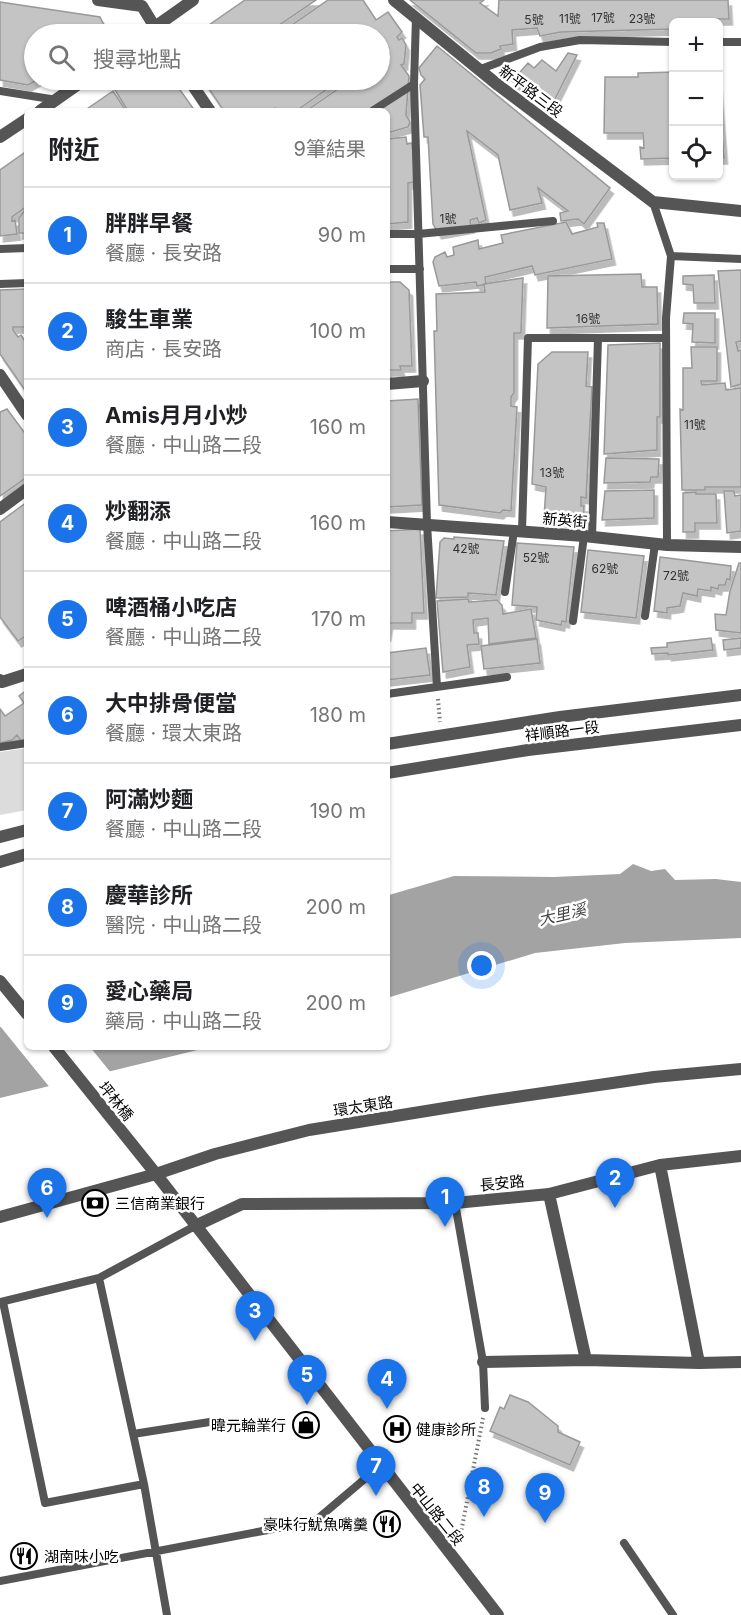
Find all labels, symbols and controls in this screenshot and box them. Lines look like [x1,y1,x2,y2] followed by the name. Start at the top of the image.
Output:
[591,10,615,25] house number: 17號
[559,11,581,26] house number: 11號
[629,11,655,26] house number: 23號
[524,12,544,27] house number: 5號
[669,18,723,180] map controls
[669,18,723,72] button: +
[24,24,390,90] search box
[45,41,78,74] icon: search
[93,46,181,72] text: 搜尋地點
[495,61,567,121] street label: 新平路三段
[669,72,723,126] button: −
[669,126,723,180] button: locate
[48,134,100,165] text: 附近
[294,137,366,161] text: 9筆結果
[105,210,193,236] text: 胖胖早餐
[440,211,456,226] house number: 1號
[63,223,72,247] text: 1
[318,223,366,247] text: 90 m
[105,241,222,265] text: 餐廳 · 長安路
[105,306,193,332] text: 駿生車業
[576,311,600,326] house number: 16號
[61,319,74,343] text: 2
[309,319,366,343] text: 100 m
[105,337,222,361] text: 商店 · 長安路
[105,402,248,428] text: Amis月月小炒
[61,415,74,439] text: 3
[310,415,366,439] text: 160 m
[684,417,706,432] house number: 11號
[105,433,262,457] text: 餐廳 · 中山路二段
[540,465,564,480] house number: 13號
[105,498,171,524] text: 炒翻添
[542,509,588,531] street label: 新英街
[61,511,74,535] text: 4
[310,511,366,535] text: 160 m
[105,529,262,553] text: 餐廳 · 中山路二段
[452,541,480,556] house number: 42號
[523,550,549,565] house number: 52號
[592,561,618,576] house number: 62號
[663,568,689,583] house number: 72號
[105,594,237,620] text: 啤酒桶小吃店
[61,607,74,631] text: 5
[311,607,366,631] text: 170 m
[105,625,262,649] text: 餐廳 · 中山路二段
[105,690,237,716] text: 大中排骨便當
[61,703,74,727] text: 6
[310,703,366,727] text: 180 m
[524,717,600,745] street label: 祥順路一段
[105,721,242,745] text: 餐廳 · 環太東路
[105,786,193,812] text: 阿滿炒麵
[62,799,73,823] text: 7
[310,799,366,823] text: 190 m
[105,817,262,841] text: 餐廳 · 中山路二段
[105,882,193,908] text: 慶華診所
[61,895,74,919] text: 8
[305,895,366,919] text: 200 m
[536,898,590,929] water label: 大里溪
[105,913,262,937] text: 醫院 · 中山路二段
[467,951,496,980] your location
[105,978,193,1004] text: 愛心藥局
[61,991,74,1015] text: 9
[305,991,366,1015] text: 200 m
[105,1009,262,1033] text: 藥局 · 中山路二段
[94,1078,138,1124] street label: 坪林橋
[332,1092,394,1120] street label: 環太東路
[596,1158,634,1208] pin: 2
[28,1168,66,1218] pin: 6
[479,1171,525,1195] street label: 長安路
[426,1178,464,1227] pin: 1
[80,1188,110,1218] bank icon: 三信商業銀行
[115,1194,205,1213] place label: 三信商業銀行
[236,1292,274,1341] pin: 3
[288,1356,326,1405] pin: 5
[368,1360,406,1409] pin: 4
[291,1410,321,1440] shop icon: 暐元輪業行
[382,1414,412,1444] hospital icon: 健康診所
[211,1416,286,1435] place label: 暐元輪業行
[416,1420,476,1439] place label: 健康診所
[356,1446,395,1496] pin: 7
[464,1468,504,1517] pin: 8
[526,1474,564,1523] pin: 9
[406,1479,468,1549] street label: 中山路二段
[372,1509,402,1539] restaurant icon: 豪味行魷魚嘴羹
[263,1515,368,1534] place label: 豪味行魷魚嘴羹
[9,1541,39,1571] restaurant icon: 湖南味小吃
[44,1547,119,1566] place label: 湖南味小吃

